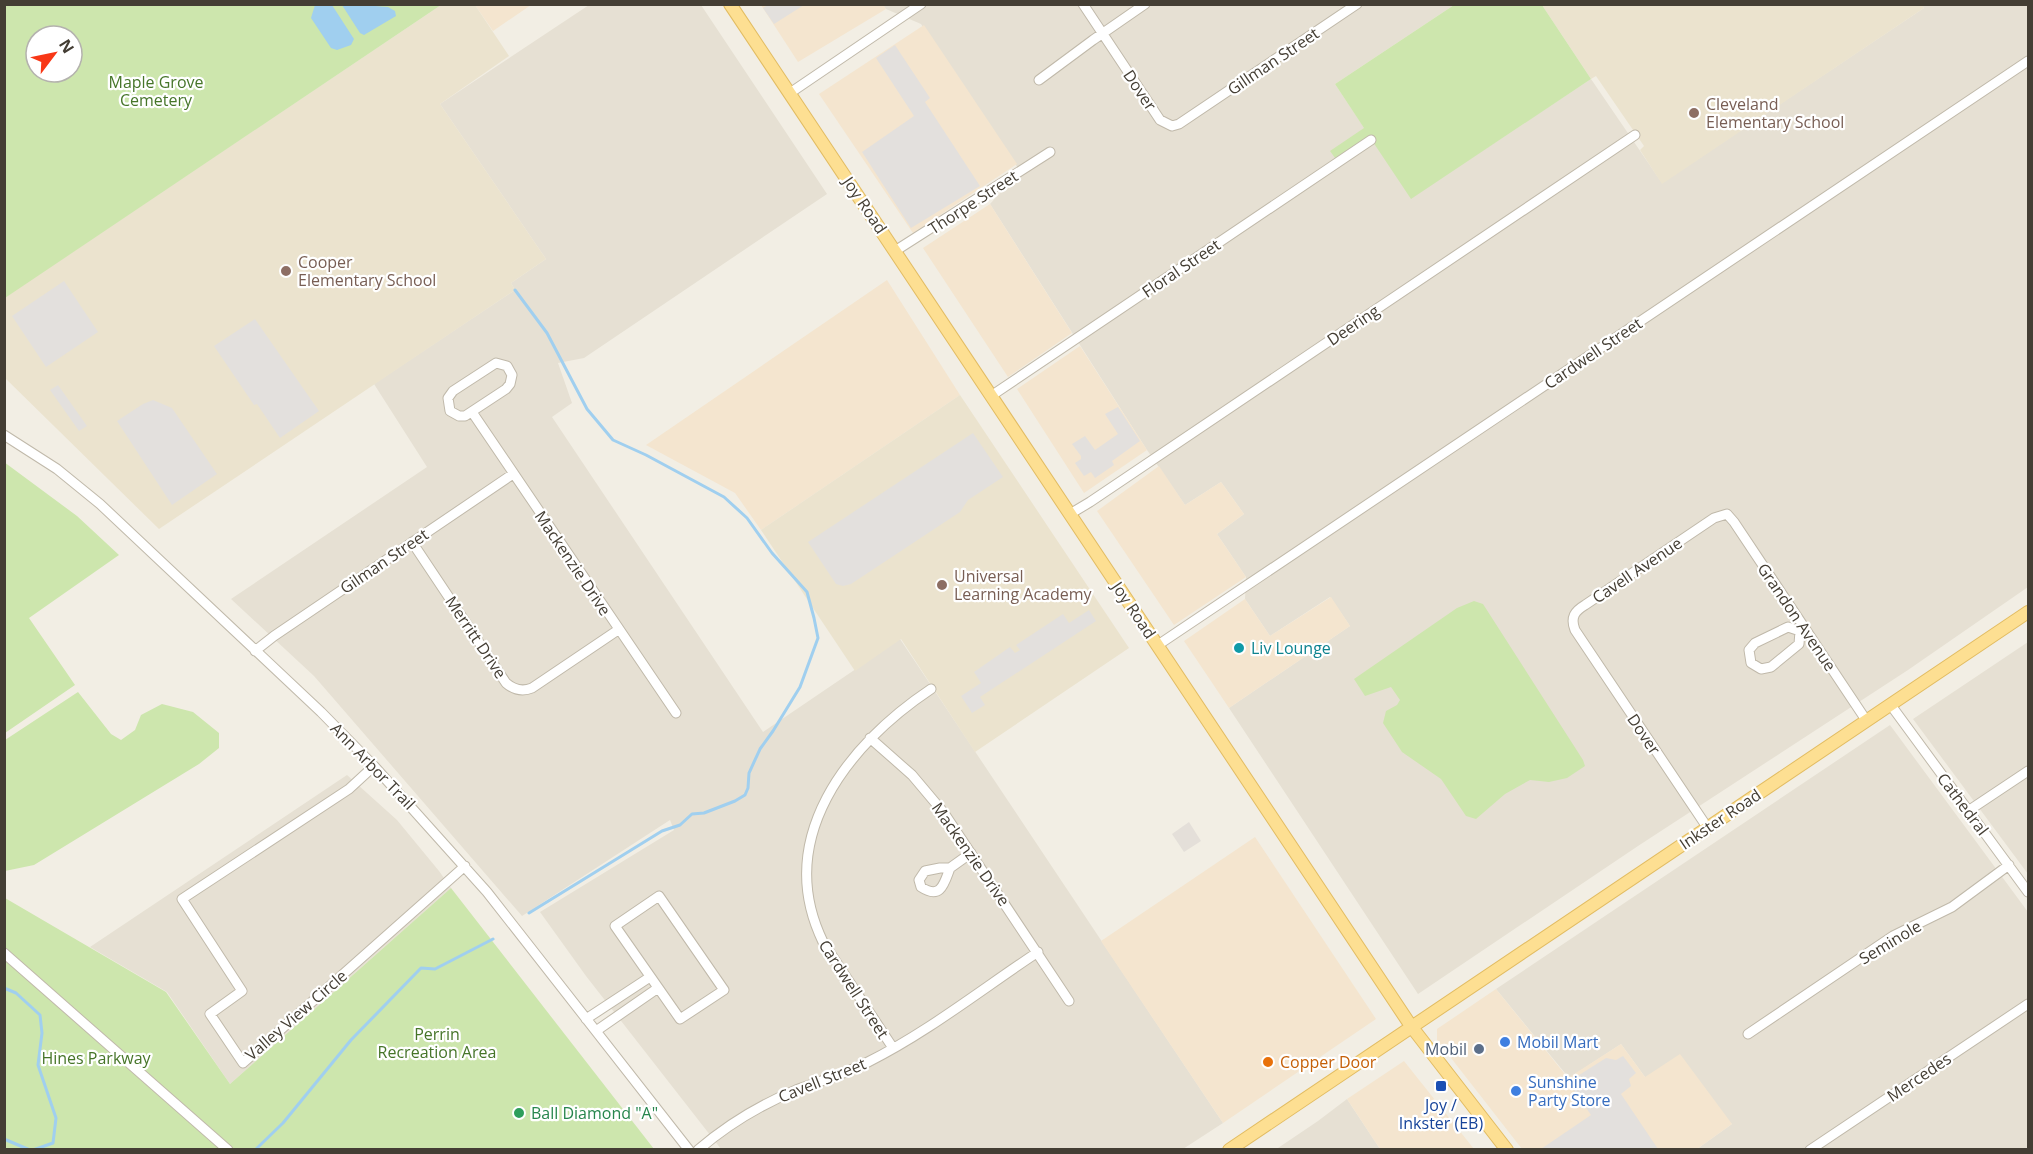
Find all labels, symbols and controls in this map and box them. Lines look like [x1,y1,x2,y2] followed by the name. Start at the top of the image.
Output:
[1223,22,1323,100] street label: Gillman Street
[24,24,84,84] north arrow
[54,35,79,57] text: N
[1118,65,1162,115] street label: Dover
[108,71,204,111] park label: Maple Grove Cemetery
[1706,93,1844,133] place label: Cleveland Elementary School
[1687,106,1701,120] marker: Cleveland Elementary School
[924,165,1022,239] street label: Thorpe Street
[837,171,892,238] street label: Joy Road
[1137,233,1225,302] street label: Floral Street
[298,251,436,291] place label: Cooper Elementary School
[279,264,293,278] marker: Cooper Elementary School
[1323,299,1384,351] street label: Deering
[1540,312,1646,394] street label: Cardwell Street
[530,506,616,620] street label: Mackenzie Drive
[336,523,433,599] street label: Gilman Street
[1588,532,1686,608] street label: Cavell Avenue
[1753,559,1841,675] street label: Grandon Avenue
[954,565,1093,605] place label: Universal Learning Academy
[1106,576,1161,643] street label: Joy Road
[935,578,949,592] marker: Universal Learning Academy
[440,591,512,683] street label: Merritt Drive
[1251,637,1331,659] place label: Liv Lounge
[1232,641,1246,655] marker: Liv Lounge
[1622,709,1666,759] street label: Dover
[326,718,420,814] street label: Ann Arbor Trail
[1932,768,1994,840] street label: Cathedral
[1675,784,1765,854] street label: Inkster Road
[927,798,1015,910] street label: Mackenzie Drive
[1855,915,1925,969] street label: Seminole
[814,935,894,1043] street label: Cardwell Street
[240,965,352,1065] street label: Valley View Circle
[378,1023,496,1063] park label: Perrin Recreation Area
[1517,1031,1599,1053] place label: Mobil Mart
[1498,1035,1512,1049] marker: Mobil Mart
[1425,1038,1467,1060] place label: Mobil
[1472,1042,1486,1056] marker: Mobil
[41,1047,152,1069] park label: Hines Parkway
[1883,1047,1955,1107] street label: Mercedes
[1280,1051,1377,1073] place label: Copper Door
[775,1052,869,1108] street label: Cavell Street
[1261,1055,1275,1069] marker: Copper Door
[1528,1071,1611,1111] place label: Sunshine Party Store
[1434,1079,1448,1093] marker: Joy / Inkster (EB)
[1509,1084,1523,1098] marker: Sunshine Party Store
[1399,1094,1483,1134] place label: Joy / Inkster (EB)
[531,1102,658,1124] place label: Ball Diamond "A"
[512,1106,526,1120] marker: Ball Diamond "A"

